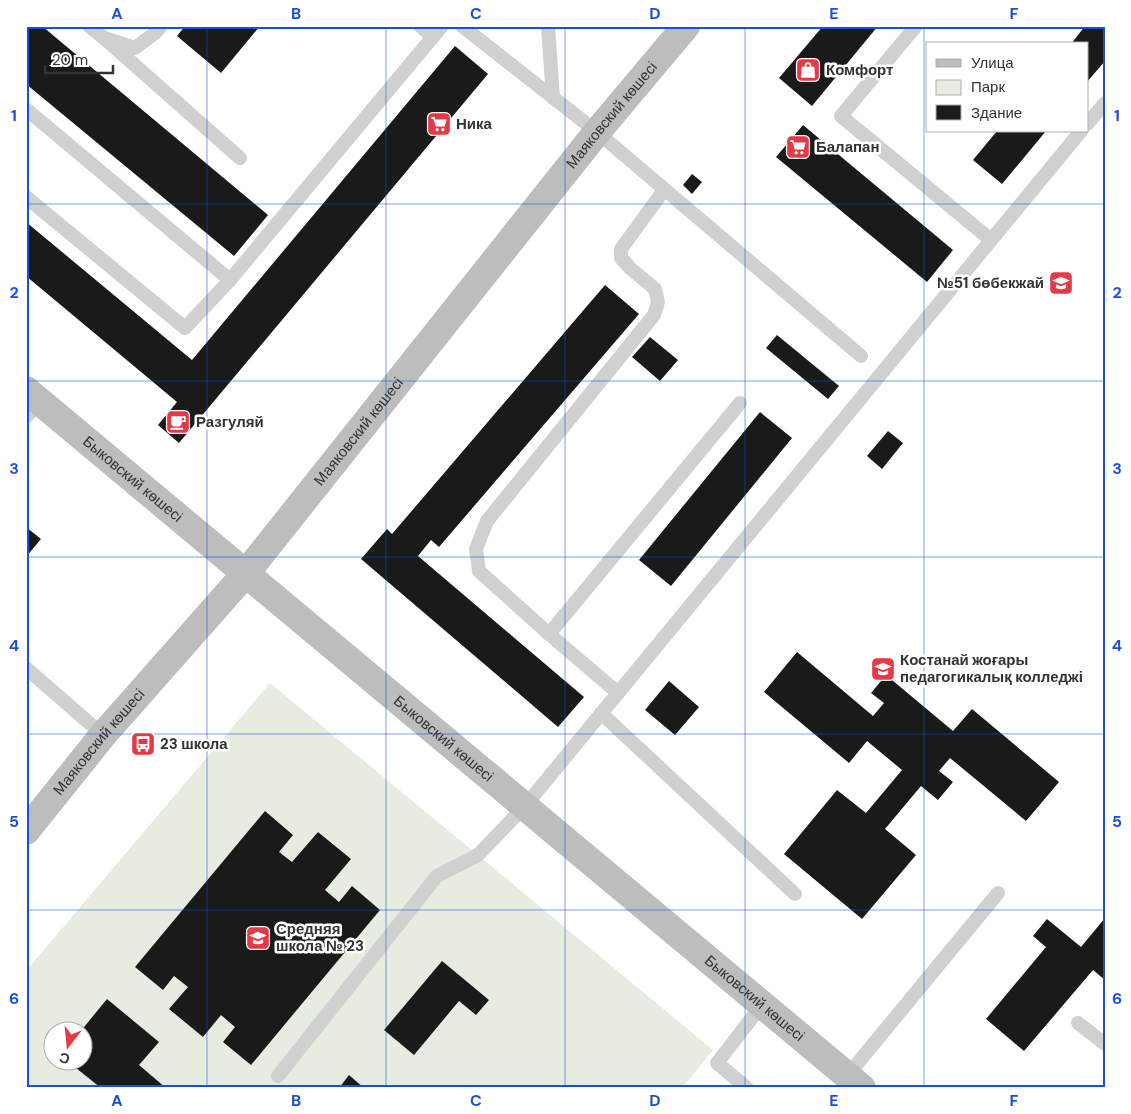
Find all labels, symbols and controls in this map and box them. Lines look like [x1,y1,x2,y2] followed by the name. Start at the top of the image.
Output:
[111,3,123,24] text: A
[291,3,301,24] text: B
[470,3,482,24] text: C
[649,3,661,24] text: D
[829,3,839,24] text: E
[1010,3,1019,24] text: F
[45,42,112,74] scale bar
[926,42,1088,132] legend
[52,50,88,70] text: 20 m
[971,53,1014,73] text: Улица
[795,57,821,83] shop icon: Комфорт
[562,58,662,173] street label: Маяковский көшесі
[826,60,893,80] place label: Комфорт
[971,77,1005,97] text: Парк
[971,103,1022,123] text: Здание
[11,105,17,126] text: 1
[1114,105,1120,126] text: 1
[426,111,452,137] supermarket icon: Ника
[456,114,493,134] place label: Ника
[785,134,811,160] supermarket icon: Балапан
[816,137,879,157] place label: Балапан
[1048,270,1074,296] school or university icon: №51 бөбекжай
[937,273,1044,293] place label: №51 бөбекжай
[9,282,19,303] text: 2
[1112,282,1122,303] text: 2
[309,373,408,490] street label: Маяковский көшесі
[165,409,191,435] cafe icon: Разгуляй
[196,412,264,432] place label: Разгуляй
[79,432,187,527] street label: Быковский көшесі
[9,458,19,479] text: 3
[1112,458,1122,479] text: 3
[9,635,19,656] text: 4
[1112,635,1122,656] text: 4
[900,650,1083,687] place label: Костанай жоғары педагогикалық колледжі
[870,656,896,682] school or university icon: Костанай жоғары педагогикалық колледжі
[49,685,149,799] street label: Маяковский көшесі
[389,691,498,786] street label: Быковский көшесі
[130,731,156,757] bus stop icon: 23 школа
[160,734,228,754] place label: 23 школа
[9,811,19,832] text: 5
[1112,811,1122,832] text: 5
[276,919,364,956] place label: Средняя школа № 23
[245,925,271,951] school or university icon: Средняя школа № 23
[700,951,809,1046] street label: Быковский көшесі
[9,988,19,1009] text: 6
[1112,988,1122,1009] text: 6
[42,1022,92,1072] north arrow
[57,1048,72,1069] text: С
[111,1090,123,1111] text: A
[291,1090,301,1111] text: B
[470,1090,482,1111] text: C
[649,1090,661,1111] text: D
[829,1090,839,1111] text: E
[1010,1090,1019,1111] text: F

